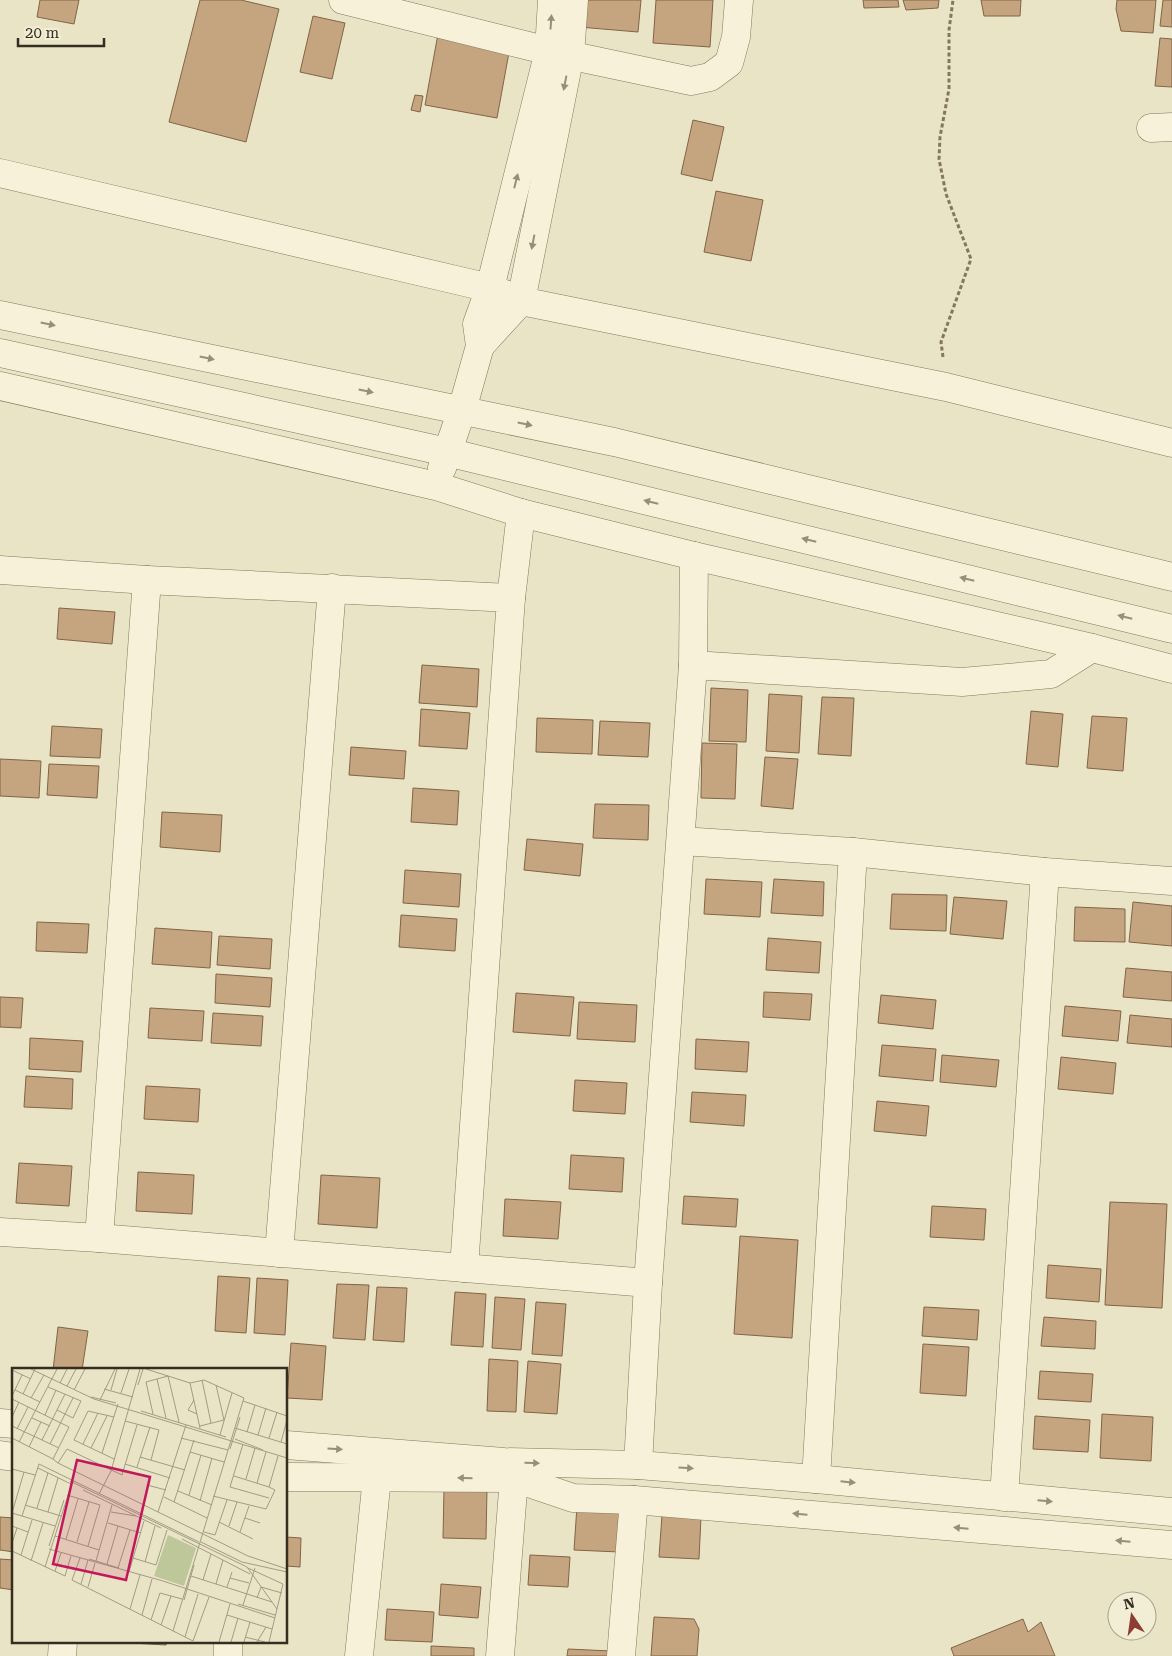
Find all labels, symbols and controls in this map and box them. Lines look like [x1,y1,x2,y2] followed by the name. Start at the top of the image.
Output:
[547,14,555,30] one-way arrow
[18,15,104,47] scale bar
[25,24,60,42] text: 20 m
[561,75,569,91] one-way arrow
[513,173,521,188] one-way arrow
[529,235,537,250] one-way arrow
[40,321,56,329] one-way arrow
[199,354,215,362] one-way arrow
[358,387,374,395] one-way arrow
[518,420,534,428] one-way arrow
[644,497,659,505] one-way arrow
[801,536,816,544] one-way arrow
[959,575,974,583] one-way arrow
[1117,613,1132,621] one-way arrow
[12,1368,288,1644] inset map
[327,1445,343,1453] one-way arrow
[524,1459,540,1467] one-way arrow
[678,1465,694,1473] one-way arrow
[457,1474,473,1482] one-way arrow
[840,1478,856,1486] one-way arrow
[1037,1497,1053,1505] one-way arrow
[791,1510,807,1518] one-way arrow
[953,1523,969,1531] one-way arrow
[1115,1537,1131,1545] one-way arrow
[1107,1591,1157,1641] north arrow
[1122,1594,1136,1612] text: N

